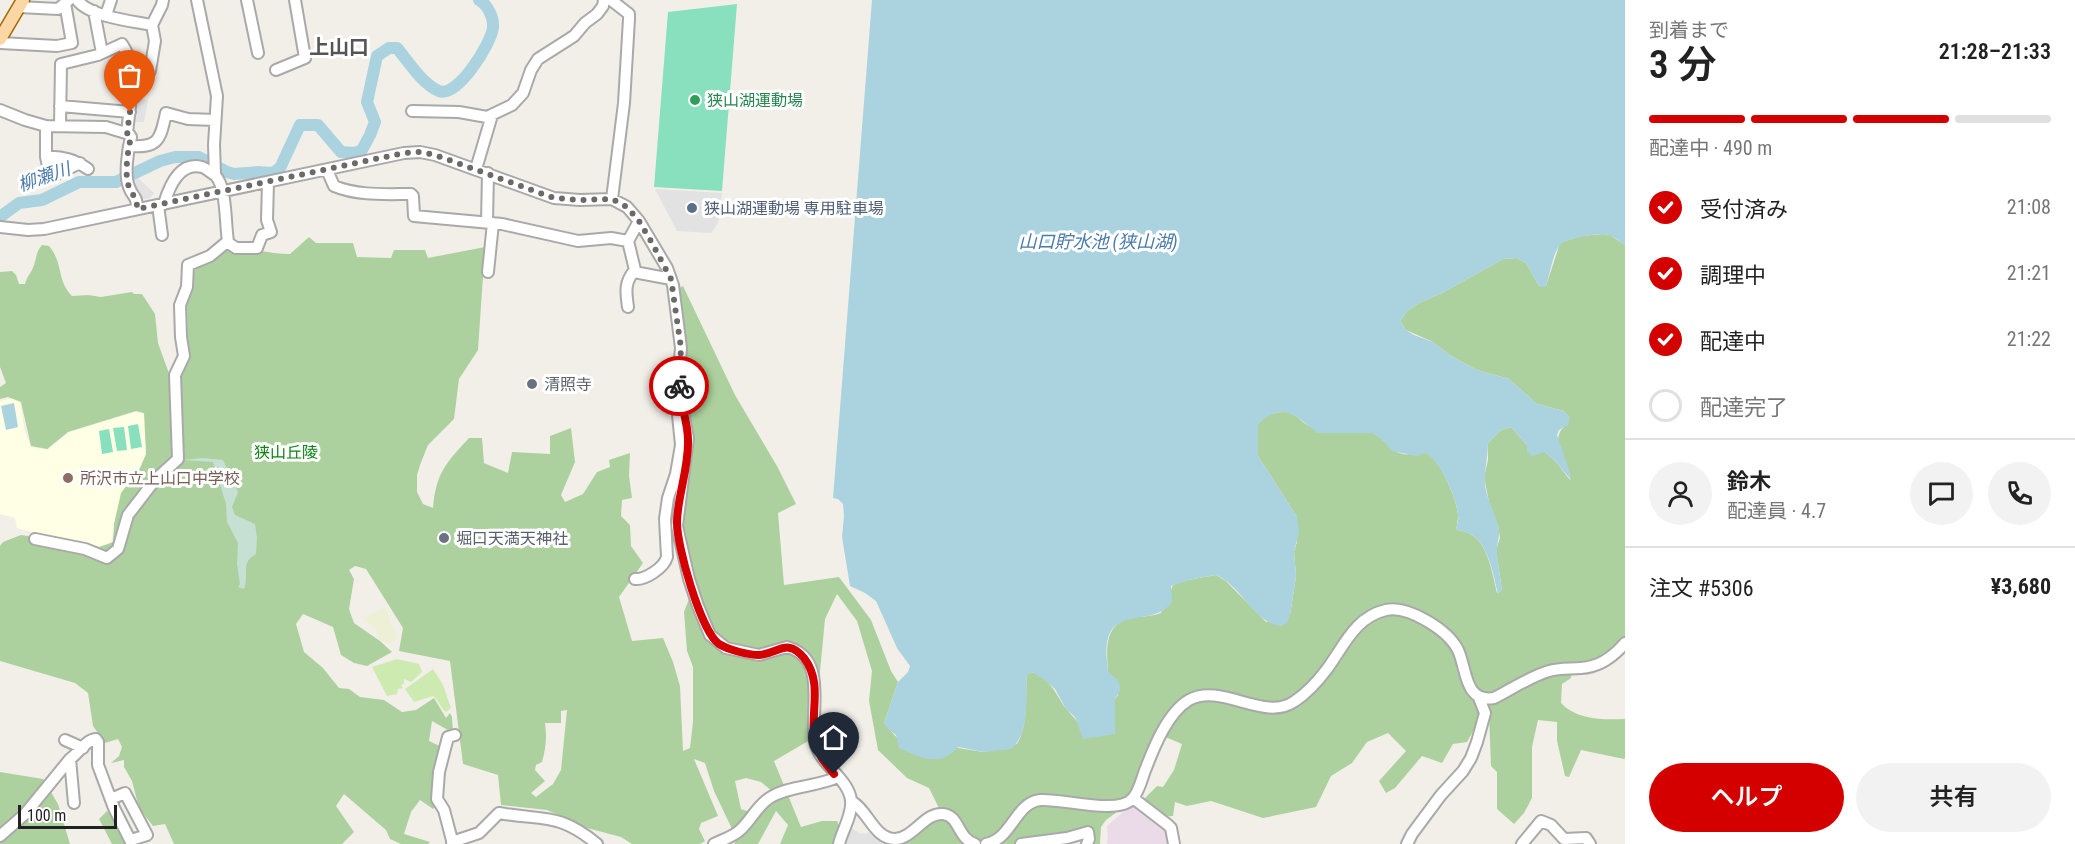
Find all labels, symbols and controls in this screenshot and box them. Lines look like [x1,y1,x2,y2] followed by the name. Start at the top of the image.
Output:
[1649,18,1729,42] text: 到着まで
[309,35,369,59] district label: 上山口
[1939,39,2051,64] text: 21:28–21:33
[1649,42,1717,88] text: 3 分
[104,50,155,112] pin
[113,59,146,92] icon: bag
[707,91,803,110] place label: 狭山湖運動場
[688,93,702,107] marker: 狭山湖運動場
[1649,136,1772,160] text: 配達中 · 490 m
[15,157,75,195] water label: 柳瀬川
[1649,191,1682,224] icon: check
[2007,195,2051,219] text: 21:08
[1700,197,1788,222] text: 受付済み
[704,199,884,218] place label: 狭山湖運動場 専用駐車場
[685,201,699,215] marker: 狭山湖運動場 専用駐車場
[1018,231,1178,253] water label: 山口貯水池 (狭山湖)
[1649,257,1682,290] icon: check
[2007,261,2051,285] text: 21:21
[1700,263,1766,288] text: 調理中
[1649,323,1682,356] icon: check
[2007,327,2051,351] text: 21:22
[1700,329,1766,354] text: 配達中
[649,356,709,416] courier
[663,370,696,403] icon: bike
[544,375,592,394] place label: 清照寺
[525,377,539,391] marker: 清照寺
[1700,395,1788,420] text: 配達完了
[254,443,318,462] park label: 狭山丘陵
[1649,462,1712,525] button: person
[1910,462,1973,525] button: chat
[1988,462,2051,525] button: phone
[80,469,240,488] place label: 所沢市立上山口中学校
[1727,469,1771,494] text: 鈴木
[61,471,75,485] marker: 所沢市立上山口中学校
[1727,499,1826,523] text: 配達員 · 4.7
[456,529,568,548] place label: 堀口天満天神社
[437,531,451,545] marker: 堀口天満天神社
[1991,574,2051,599] text: ¥3,680
[1649,576,1754,601] text: 注文 #5306
[808,712,859,774] pin
[817,721,850,754] icon: home
[1649,763,1844,832] button: ヘルプ
[1856,763,2051,832] button: 共有
[18,802,117,830] scale bar
[27,806,66,825] text: 100 m

